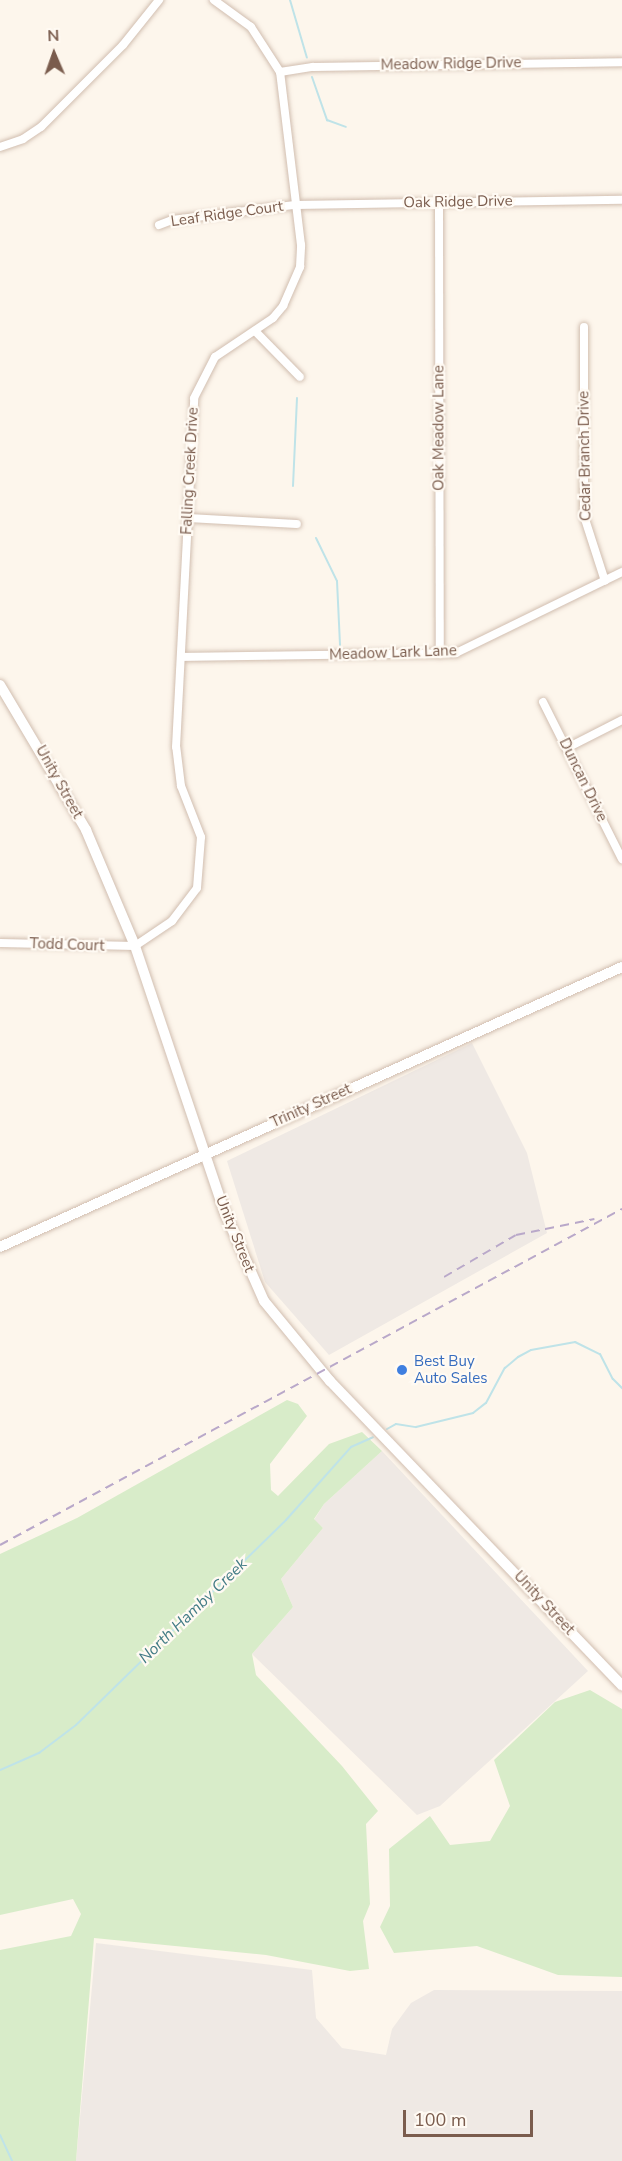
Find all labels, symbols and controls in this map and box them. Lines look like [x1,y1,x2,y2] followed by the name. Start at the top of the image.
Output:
[24,24,84,84] north arrow
[47,25,60,47] text: N
[381,54,521,74] street label: Meadow Ridge Drive
[403,192,513,212] street label: Oak Ridge Drive
[170,197,284,231] street label: Leaf Ridge Court
[430,365,448,491] street label: Oak Meadow Lane
[575,391,595,521] street label: Cedar Branch Drive
[178,407,202,535] street label: Falling Creek Drive
[329,642,457,664] street label: Meadow Lark Lane
[555,735,611,825] street label: Duncan Drive
[32,742,86,822] street label: Unity Street
[29,935,105,955] street label: Todd Court
[268,1080,354,1132] street label: Trinity Street
[212,1193,258,1275] street label: Unity Street
[414,1352,487,1387] place label: Best Buy Auto Sales
[395,1363,409,1377] marker: Best Buy Auto Sales
[135,1554,251,1668] water label: North Hamby Creek
[510,1567,578,1639] street label: Unity Street
[406,2098,536,2136] scale bar
[414,2108,466,2132] text: 100 m

